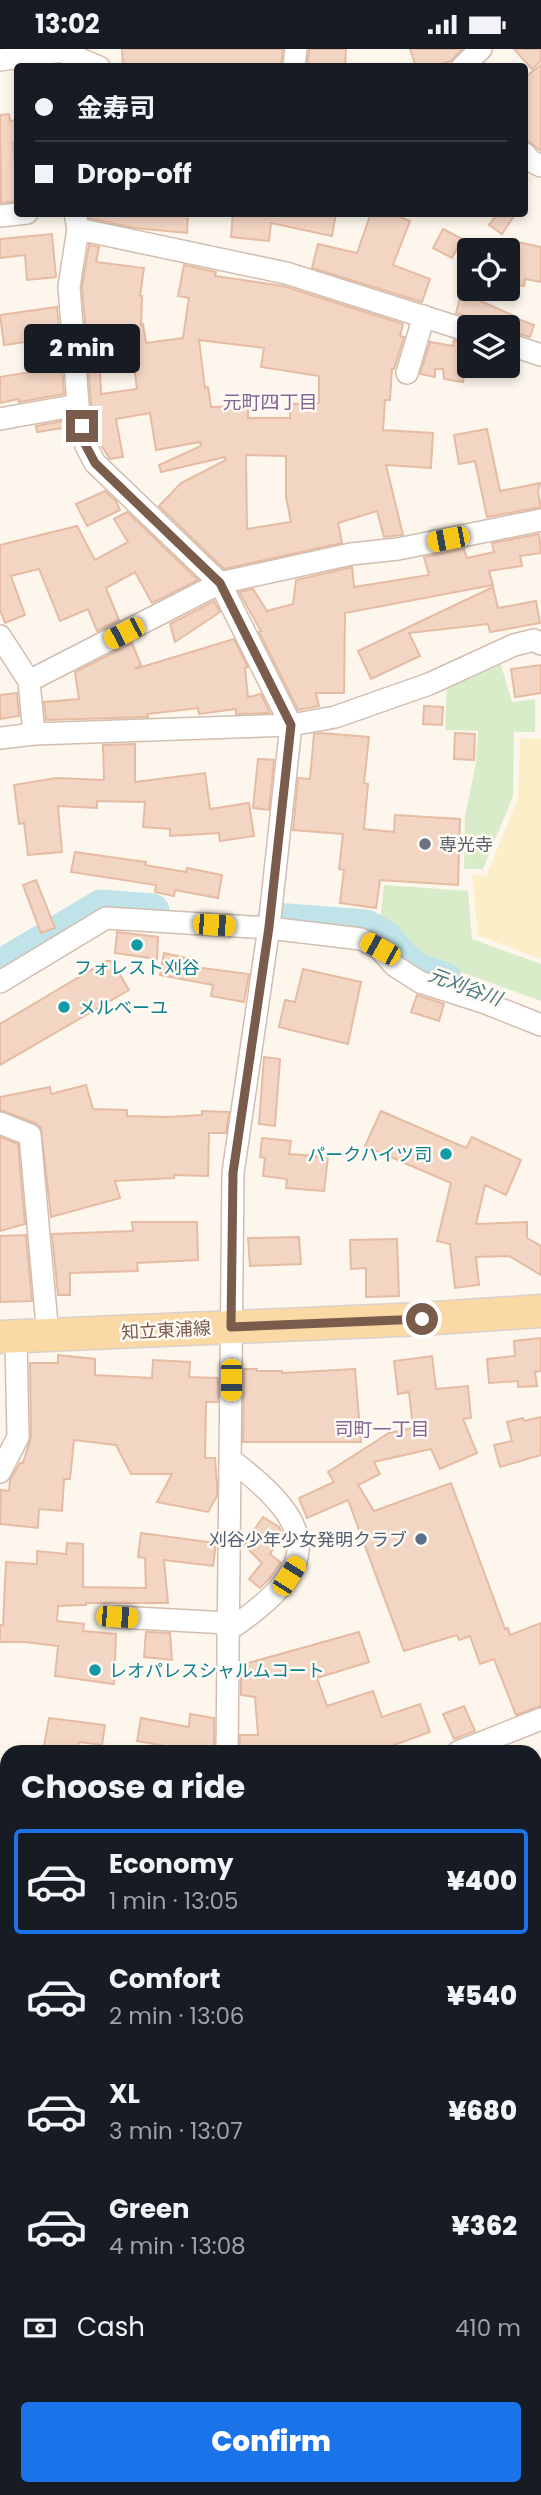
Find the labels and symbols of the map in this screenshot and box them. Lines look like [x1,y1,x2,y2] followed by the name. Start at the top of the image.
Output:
[24,325,140,373] callout: 2 min
[222,389,318,416] district label: 元町四丁目
[66,410,98,442] route end
[426,525,471,553] car
[101,614,148,652] car
[439,832,493,857] place label: 専光寺
[417,836,433,852] marker: 専光寺
[193,913,236,937] car
[357,930,404,968] car
[129,937,145,953] marker: フォレスト刈谷
[74,955,200,980] place label: フォレスト刈谷
[425,961,507,1013] water label: 元刈谷川
[78,995,168,1020] place label: メルベーユ
[56,999,72,1015] marker: メルベーユ
[307,1142,432,1167] place label: パークハイツ司
[438,1146,454,1162] marker: パークハイツ司
[406,1303,438,1335] route start
[120,1315,212,1345] street label: 知立東浦線
[221,1359,242,1401] car
[334,1416,430,1443] district label: 司町一丁目
[209,1527,407,1552] place label: 刈谷少年少女発明クラブ
[413,1531,429,1547] marker: 刈谷少年少女発明クラブ
[269,1553,310,1599] car
[96,1605,139,1629] car
[109,1658,325,1683] place label: レオパレスシャルムコート
[87,1662,103,1678] marker: レオパレスシャルムコート

